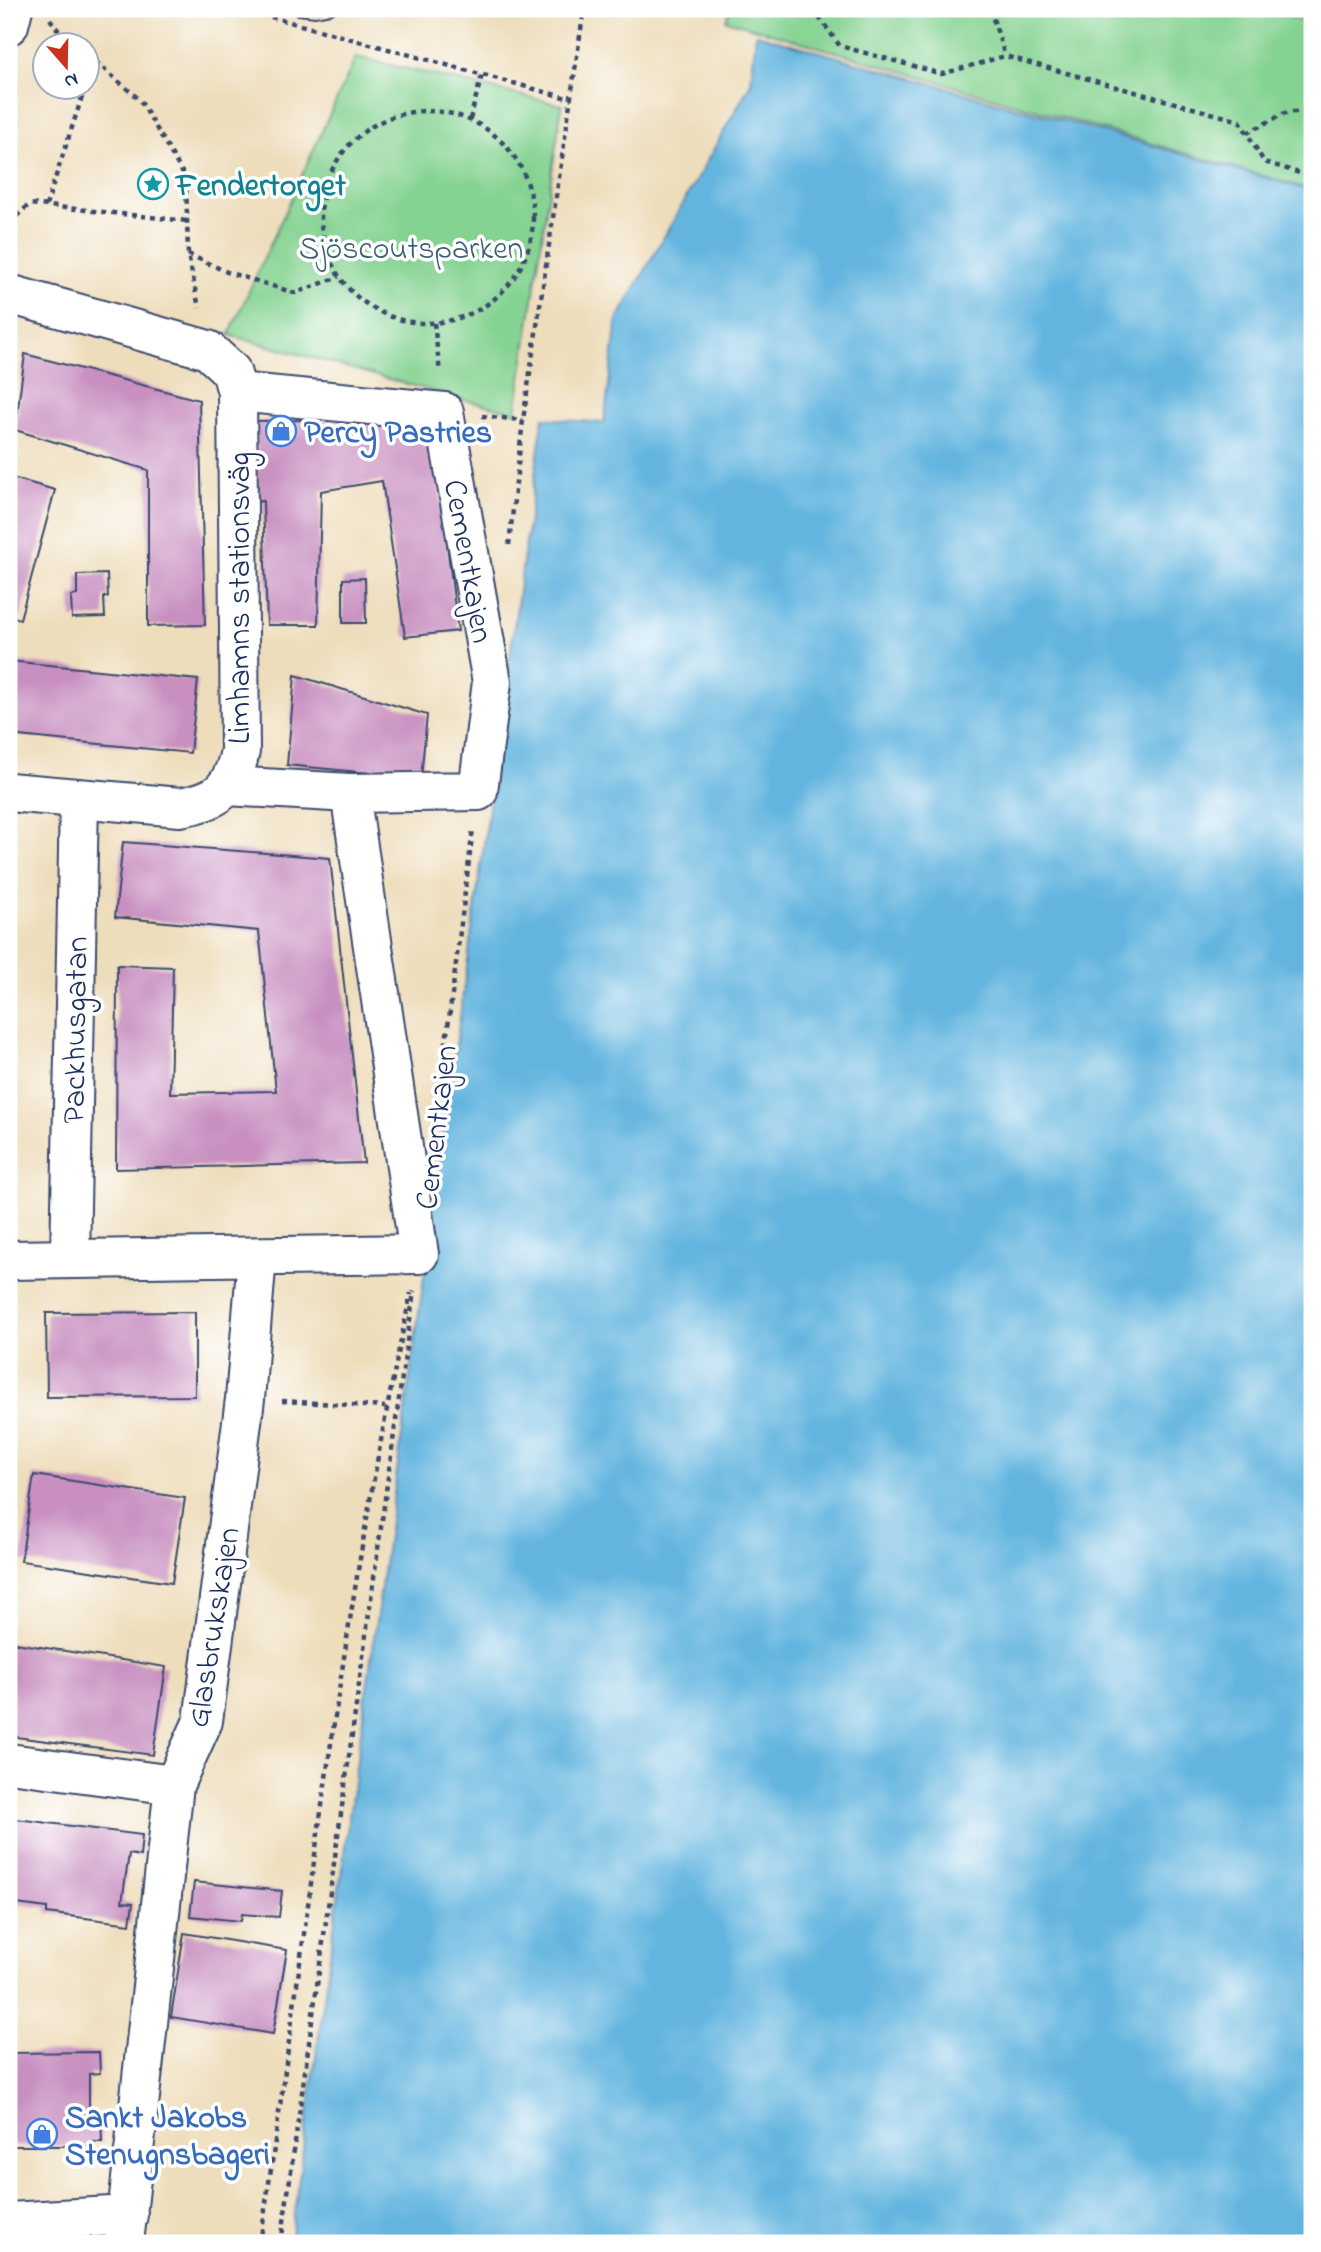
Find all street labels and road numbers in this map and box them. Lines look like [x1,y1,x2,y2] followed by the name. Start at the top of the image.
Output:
[218,452,265,744] street label: Limhamns stationsväg
[429,476,504,647] street label: Cementkajen
[52,936,103,1124] street label: Packhusgatan
[405,1042,472,1212] street label: Cementkajen
[176,1524,254,1731] street label: Glasbrukskajen

